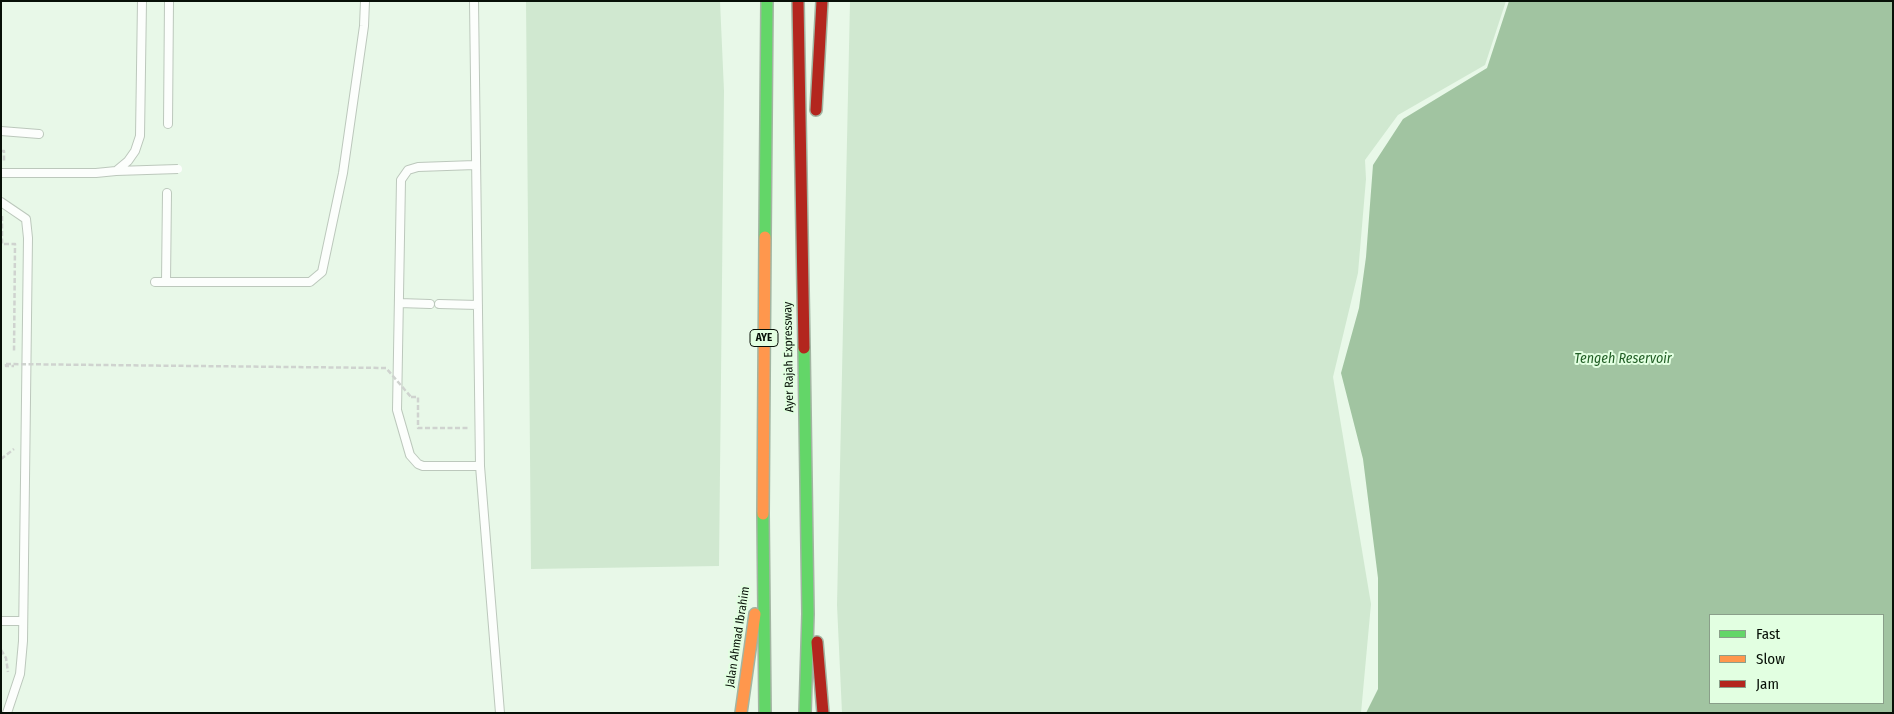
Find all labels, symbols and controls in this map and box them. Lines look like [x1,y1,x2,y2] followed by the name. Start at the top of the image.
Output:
[781,302,797,412] street label: Ayer Rajah Expressway
[750,329,778,346] road number: AYE
[1574,351,1672,367] water label: Tengeh Reservoir
[723,586,753,688] street label: Jalan Ahmad Ibrahim
[1709,614,1884,704] legend
[1756,625,1780,643] text: Fast
[1756,650,1785,668] text: Slow
[1756,675,1779,693] text: Jam

